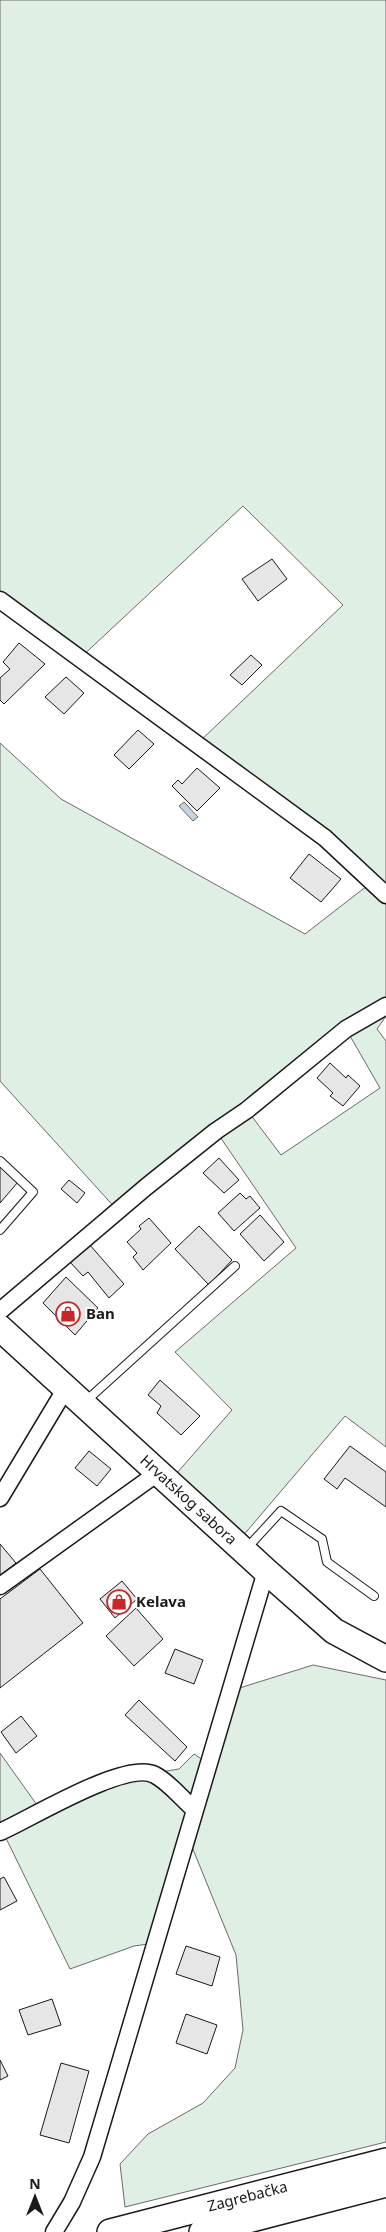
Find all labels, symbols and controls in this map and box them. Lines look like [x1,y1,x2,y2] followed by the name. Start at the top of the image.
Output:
[55,1301,81,1327] shop icon: Ban
[86,1303,115,1323] place label: Ban
[136,1450,242,1549] street label: Hrvatskog sabora
[106,1589,132,1615] shop icon: Kelava
[136,1591,186,1611] place label: Kelava
[10,2172,60,2222] north arrow
[29,2174,41,2193] text: N
[205,2176,289,2216] street label: Zagrebačka

